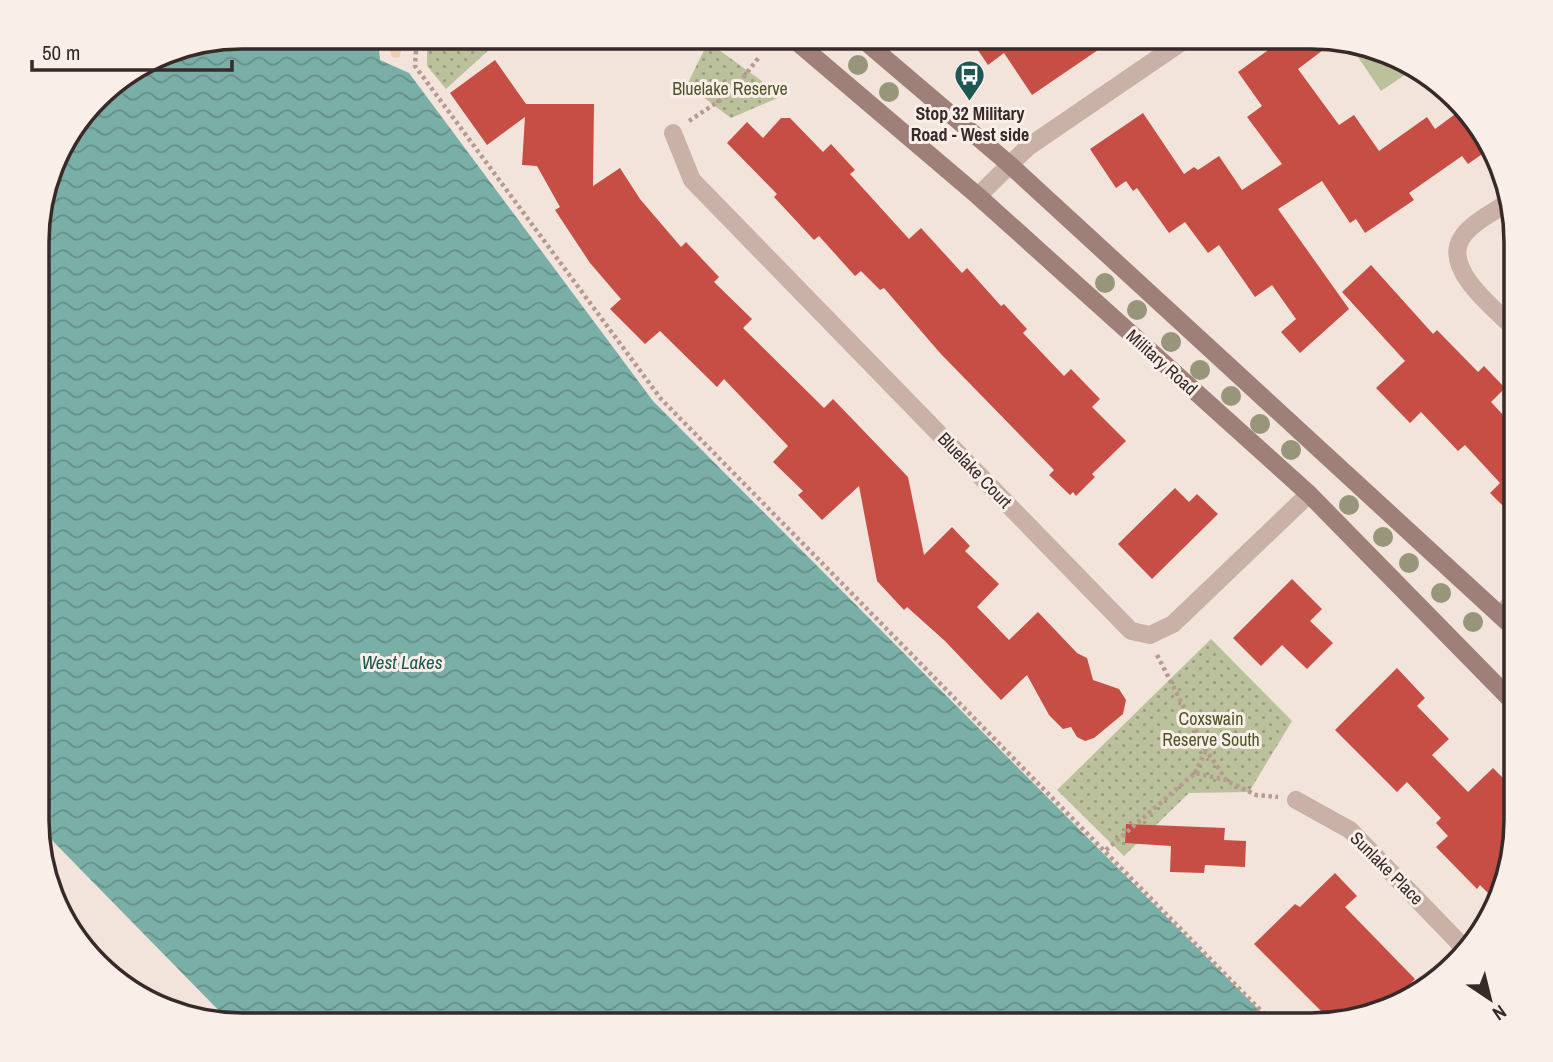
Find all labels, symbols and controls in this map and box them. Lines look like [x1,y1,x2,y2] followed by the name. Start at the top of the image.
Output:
[32,28,231,72] scale bar
[42,38,80,67] text: 50 m
[953,58,987,102] bus stop icon: Stop 32 Military Road - West side
[672,76,788,101] park label: Bluelake Reserve
[911,101,1029,147] place label: Stop 32 Military Road - West side
[1121,323,1203,401] street label: Military Road
[932,426,1018,514] street label: Bluelake Court
[361,649,443,675] water label: West Lakes
[1162,706,1260,752] park label: Coxswain Reserve South
[1345,826,1429,910] street label: Sunlake Place
[1455,964,1525,1034] north arrow
[1488,999,1512,1027] text: N

